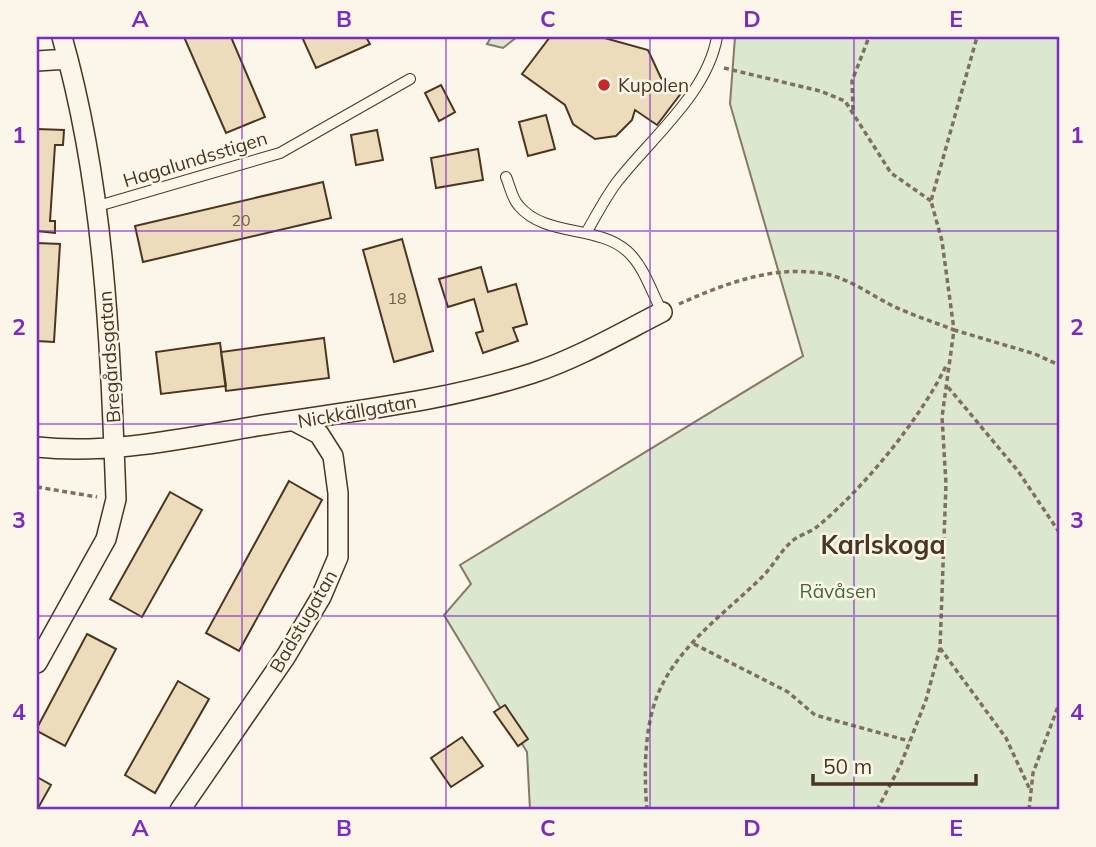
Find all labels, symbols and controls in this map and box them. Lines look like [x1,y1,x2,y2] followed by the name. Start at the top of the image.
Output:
[131,4,149,33] text: A
[336,4,352,33] text: B
[540,4,556,33] text: C
[743,4,761,33] text: D
[949,4,963,33] text: E
[618,73,689,97] place label: Kupolen
[596,77,612,93] marker: Kupolen
[12,120,26,149] text: 1
[1070,120,1084,149] text: 1
[120,126,270,192] street label: Hagalundsstigen
[231,210,251,230] house number: 20
[387,288,407,308] house number: 18
[92,290,126,424] street label: Bregårdsgatan
[12,312,26,341] text: 2
[1070,312,1084,341] text: 2
[296,389,418,433] street label: Nickkällgatan
[12,505,26,534] text: 3
[1070,505,1084,534] text: 3
[820,528,946,561] district label: Karlskoga
[264,565,342,677] street label: Badstugatan
[800,579,876,603] park label: Rävåsen
[12,697,26,726] text: 4
[1070,697,1084,726] text: 4
[813,742,975,786] scale bar
[823,753,872,779] text: 50 m
[131,813,149,842] text: A
[336,813,352,842] text: B
[540,813,556,842] text: C
[743,813,761,842] text: D
[949,813,963,842] text: E

